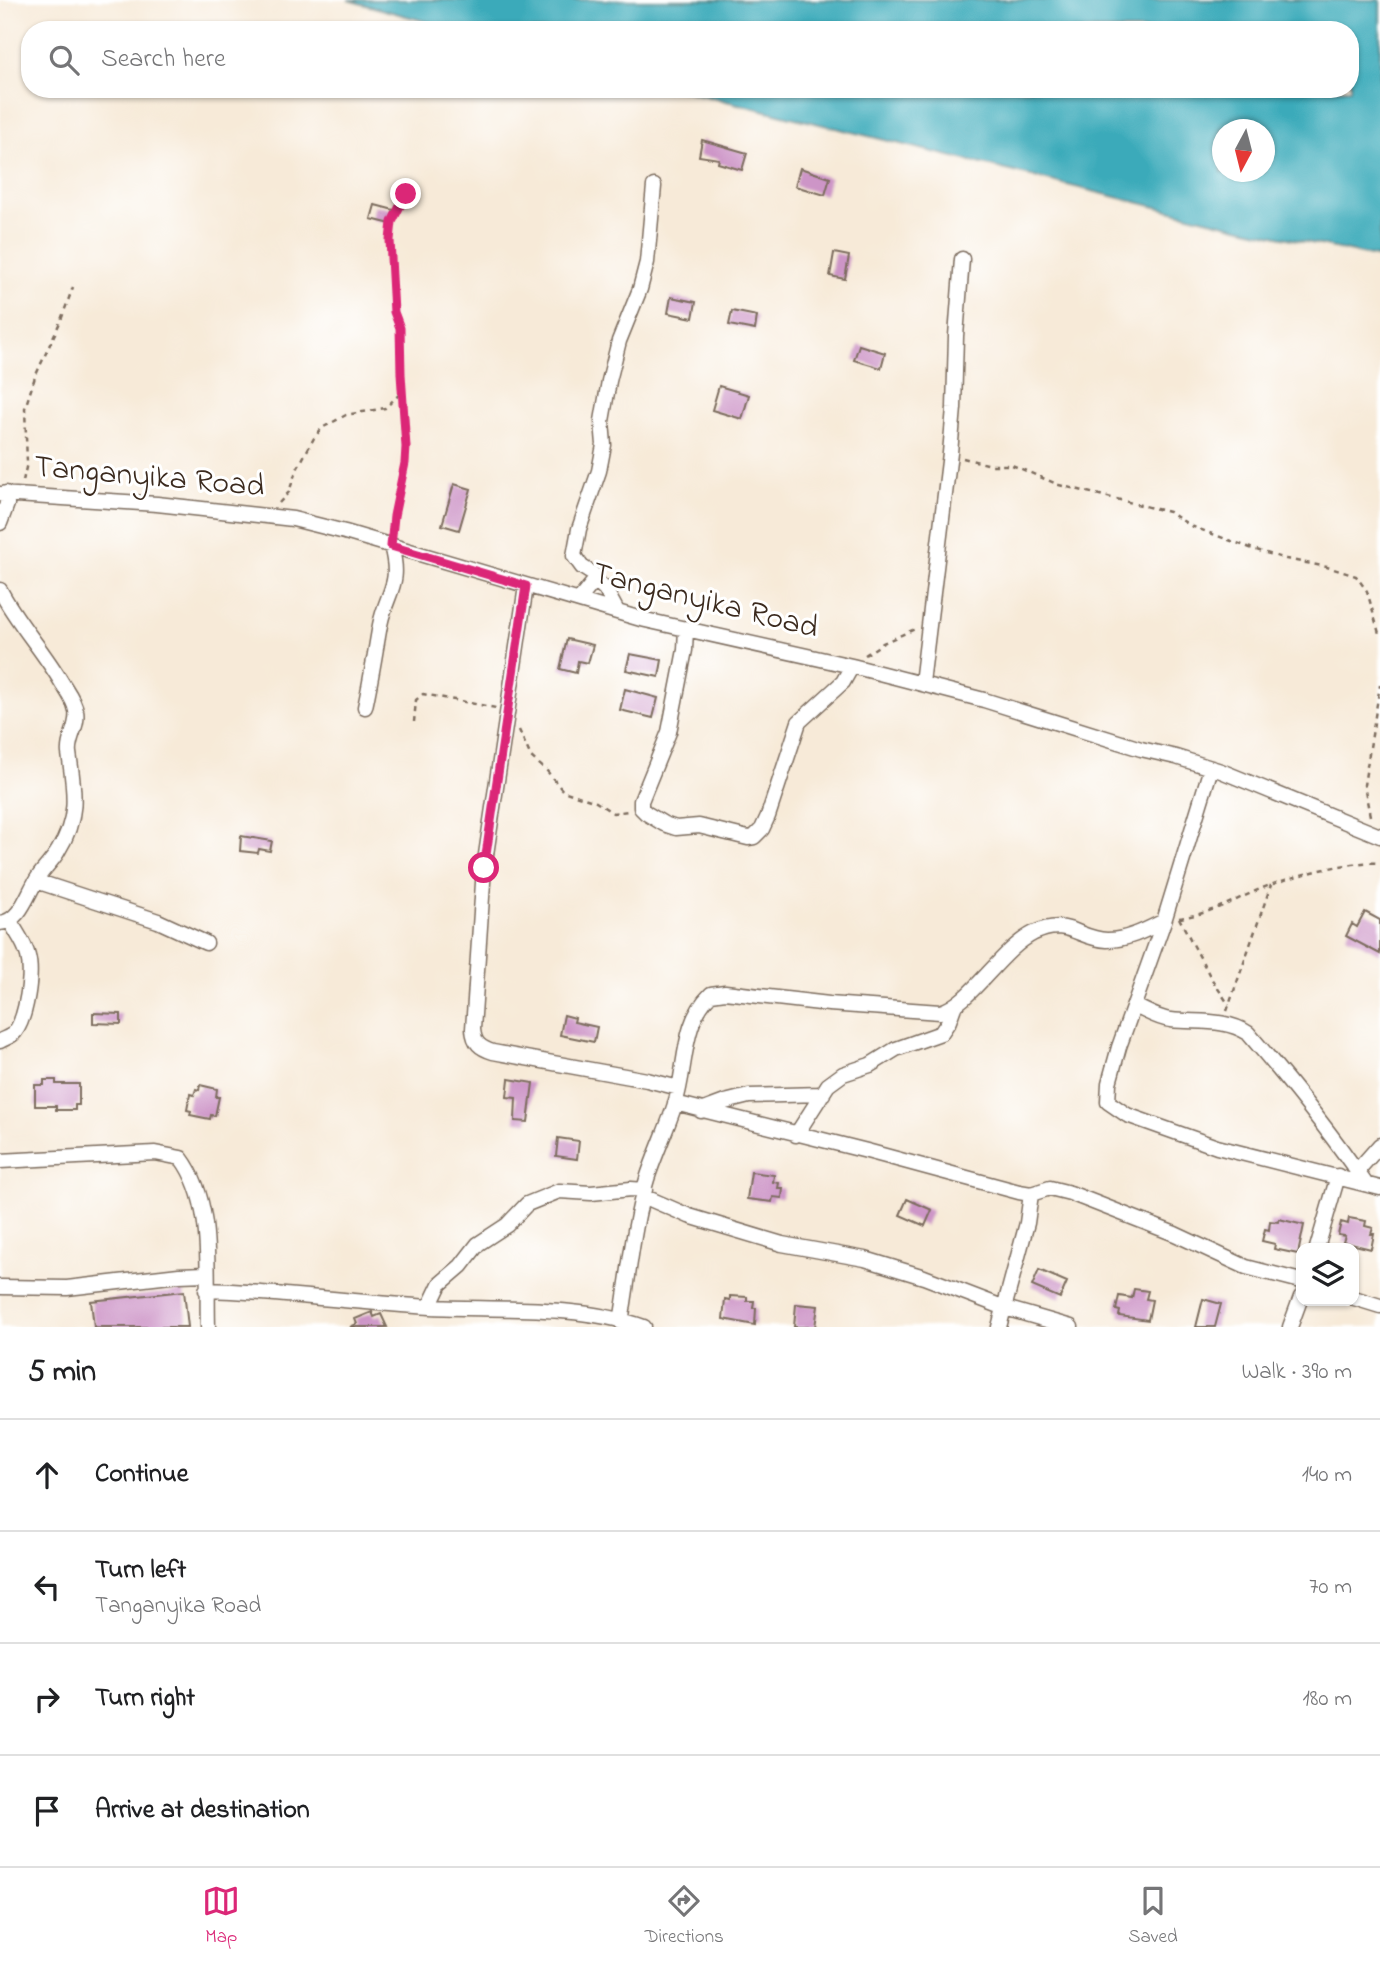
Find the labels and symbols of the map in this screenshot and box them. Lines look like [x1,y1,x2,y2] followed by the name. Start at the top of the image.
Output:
[1212,119,1275,182] north arrow
[390,178,421,209] route end
[32,445,266,511] street label: Tanganyika Road
[587,551,823,653] street label: Tanganyika Road
[468,852,499,883] route start

